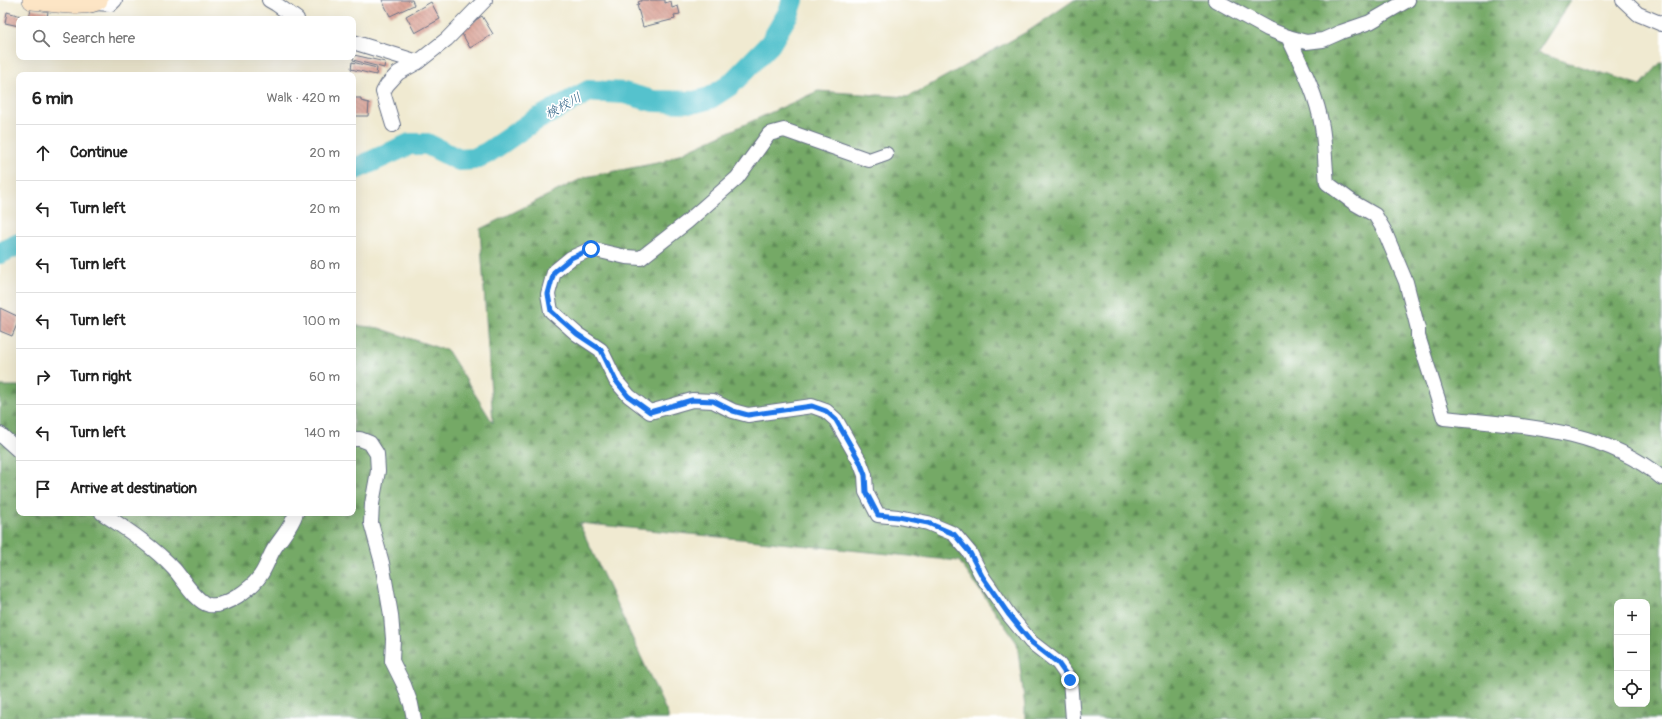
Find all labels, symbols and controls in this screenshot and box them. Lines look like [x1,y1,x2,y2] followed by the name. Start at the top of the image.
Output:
[16,16,356,60] search box
[30,27,52,49] icon: search
[62,29,135,48] text: Search here
[32,88,73,109] text: 6 min
[543,89,584,122] water label: 検校川
[266,90,340,106] text: Walk · 420 m
[32,142,54,164] icon: ahead
[70,143,128,162] text: Continue
[309,145,340,161] text: 20 m
[32,198,54,220] icon: left
[70,199,126,218] text: Turn left
[309,201,340,217] text: 20 m
[582,240,600,258] route start
[32,254,54,276] icon: left
[70,255,126,274] text: Turn left
[310,257,340,273] text: 80 m
[32,310,54,332] icon: left
[70,311,126,330] text: Turn left
[303,313,340,329] text: 100 m
[32,366,54,388] icon: right
[70,367,131,386] text: Turn right
[309,369,340,385] text: 60 m
[32,422,54,444] icon: left
[70,423,126,442] text: Turn left
[304,425,340,441] text: 140 m
[32,478,54,500] icon: arrive
[70,479,197,498] text: Arrive at destination
[1614,599,1650,707] map controls
[1614,599,1650,635] button: +
[1614,635,1650,671] button: −
[1061,671,1079,689] route end
[1614,671,1650,707] button: locate

